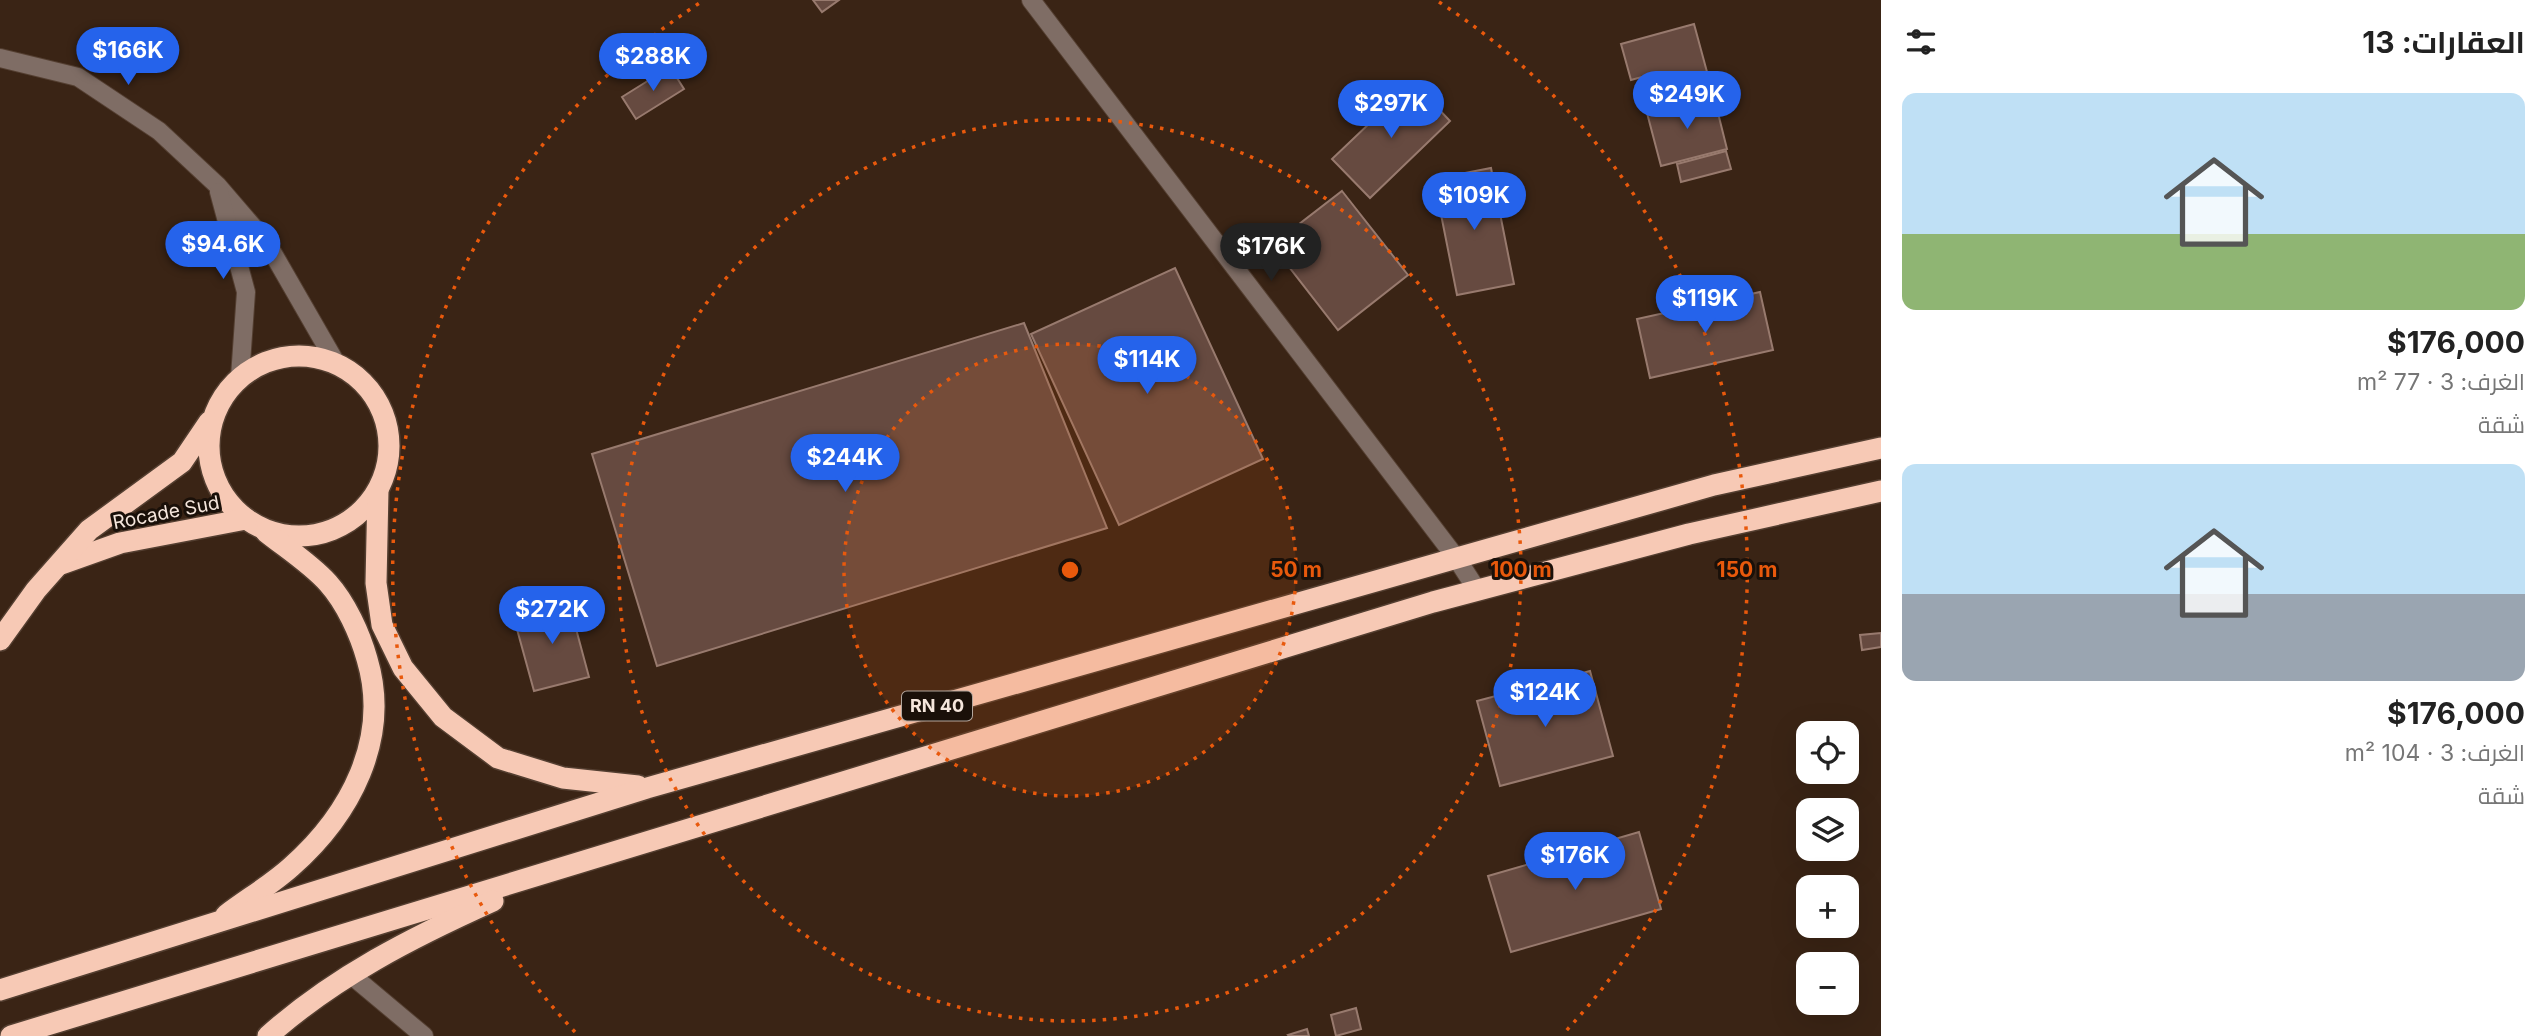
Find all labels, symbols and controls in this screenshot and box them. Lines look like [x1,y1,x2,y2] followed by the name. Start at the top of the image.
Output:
[1902,23,1940,61] icon: filters
[2362,24,2525,60] text: العقارات: 13
[79,28,177,87] pin: $166K
[604,34,702,93] pin: $288K
[92,36,164,64] text: $166K
[615,42,691,70] text: $288K
[1638,72,1736,131] pin: $249K
[1342,80,1440,140] pin: $297K
[1649,80,1725,108] text: $249K
[1354,89,1428,117] text: $297K
[2151,139,2277,265] icon: home
[1425,173,1523,232] pin: $109K
[1438,181,1510,209] text: $109K
[166,222,280,281] pin: $94.6K
[1222,224,1320,283] pin: $176K
[181,230,265,258] text: $94.6K
[1236,232,1306,260] text: $176K
[1656,276,1754,335] pin: $119K
[1672,284,1738,312] text: $119K
[2387,324,2525,360] text: $176,000
[1098,336,1196,396] pin: $114K
[1114,345,1181,373] text: $114K
[2357,368,2525,396] text: الغرف: 3 · 77 m²
[2478,411,2525,439] text: شقة
[796,434,894,494] pin: $244K
[807,443,883,471] text: $244K
[111,491,221,534] street label: Rocade Sud
[2151,510,2277,636] icon: home
[1270,557,1322,582] text: 50 m
[1490,557,1552,582] text: 100 m
[1717,557,1777,582] text: 150 m
[1058,558,1082,582] centre of rings
[503,586,601,646] pin: $272K
[515,595,589,623] text: $272K
[1496,670,1594,729] pin: $124K
[1509,678,1581,706] text: $124K
[902,692,972,720] road number: RN 40
[2387,695,2525,731] text: $176,000
[1796,721,1859,1015] map controls
[1796,721,1859,784] button: locate
[2345,739,2525,767] text: الغرف: 3 · 104 m²
[2478,782,2525,810] text: شقة
[1796,798,1859,861] button: layers
[1526,832,1624,892] pin: $176K
[1540,841,1610,869] text: $176K
[1796,875,1859,938] button: +
[1796,952,1859,1015] button: −

